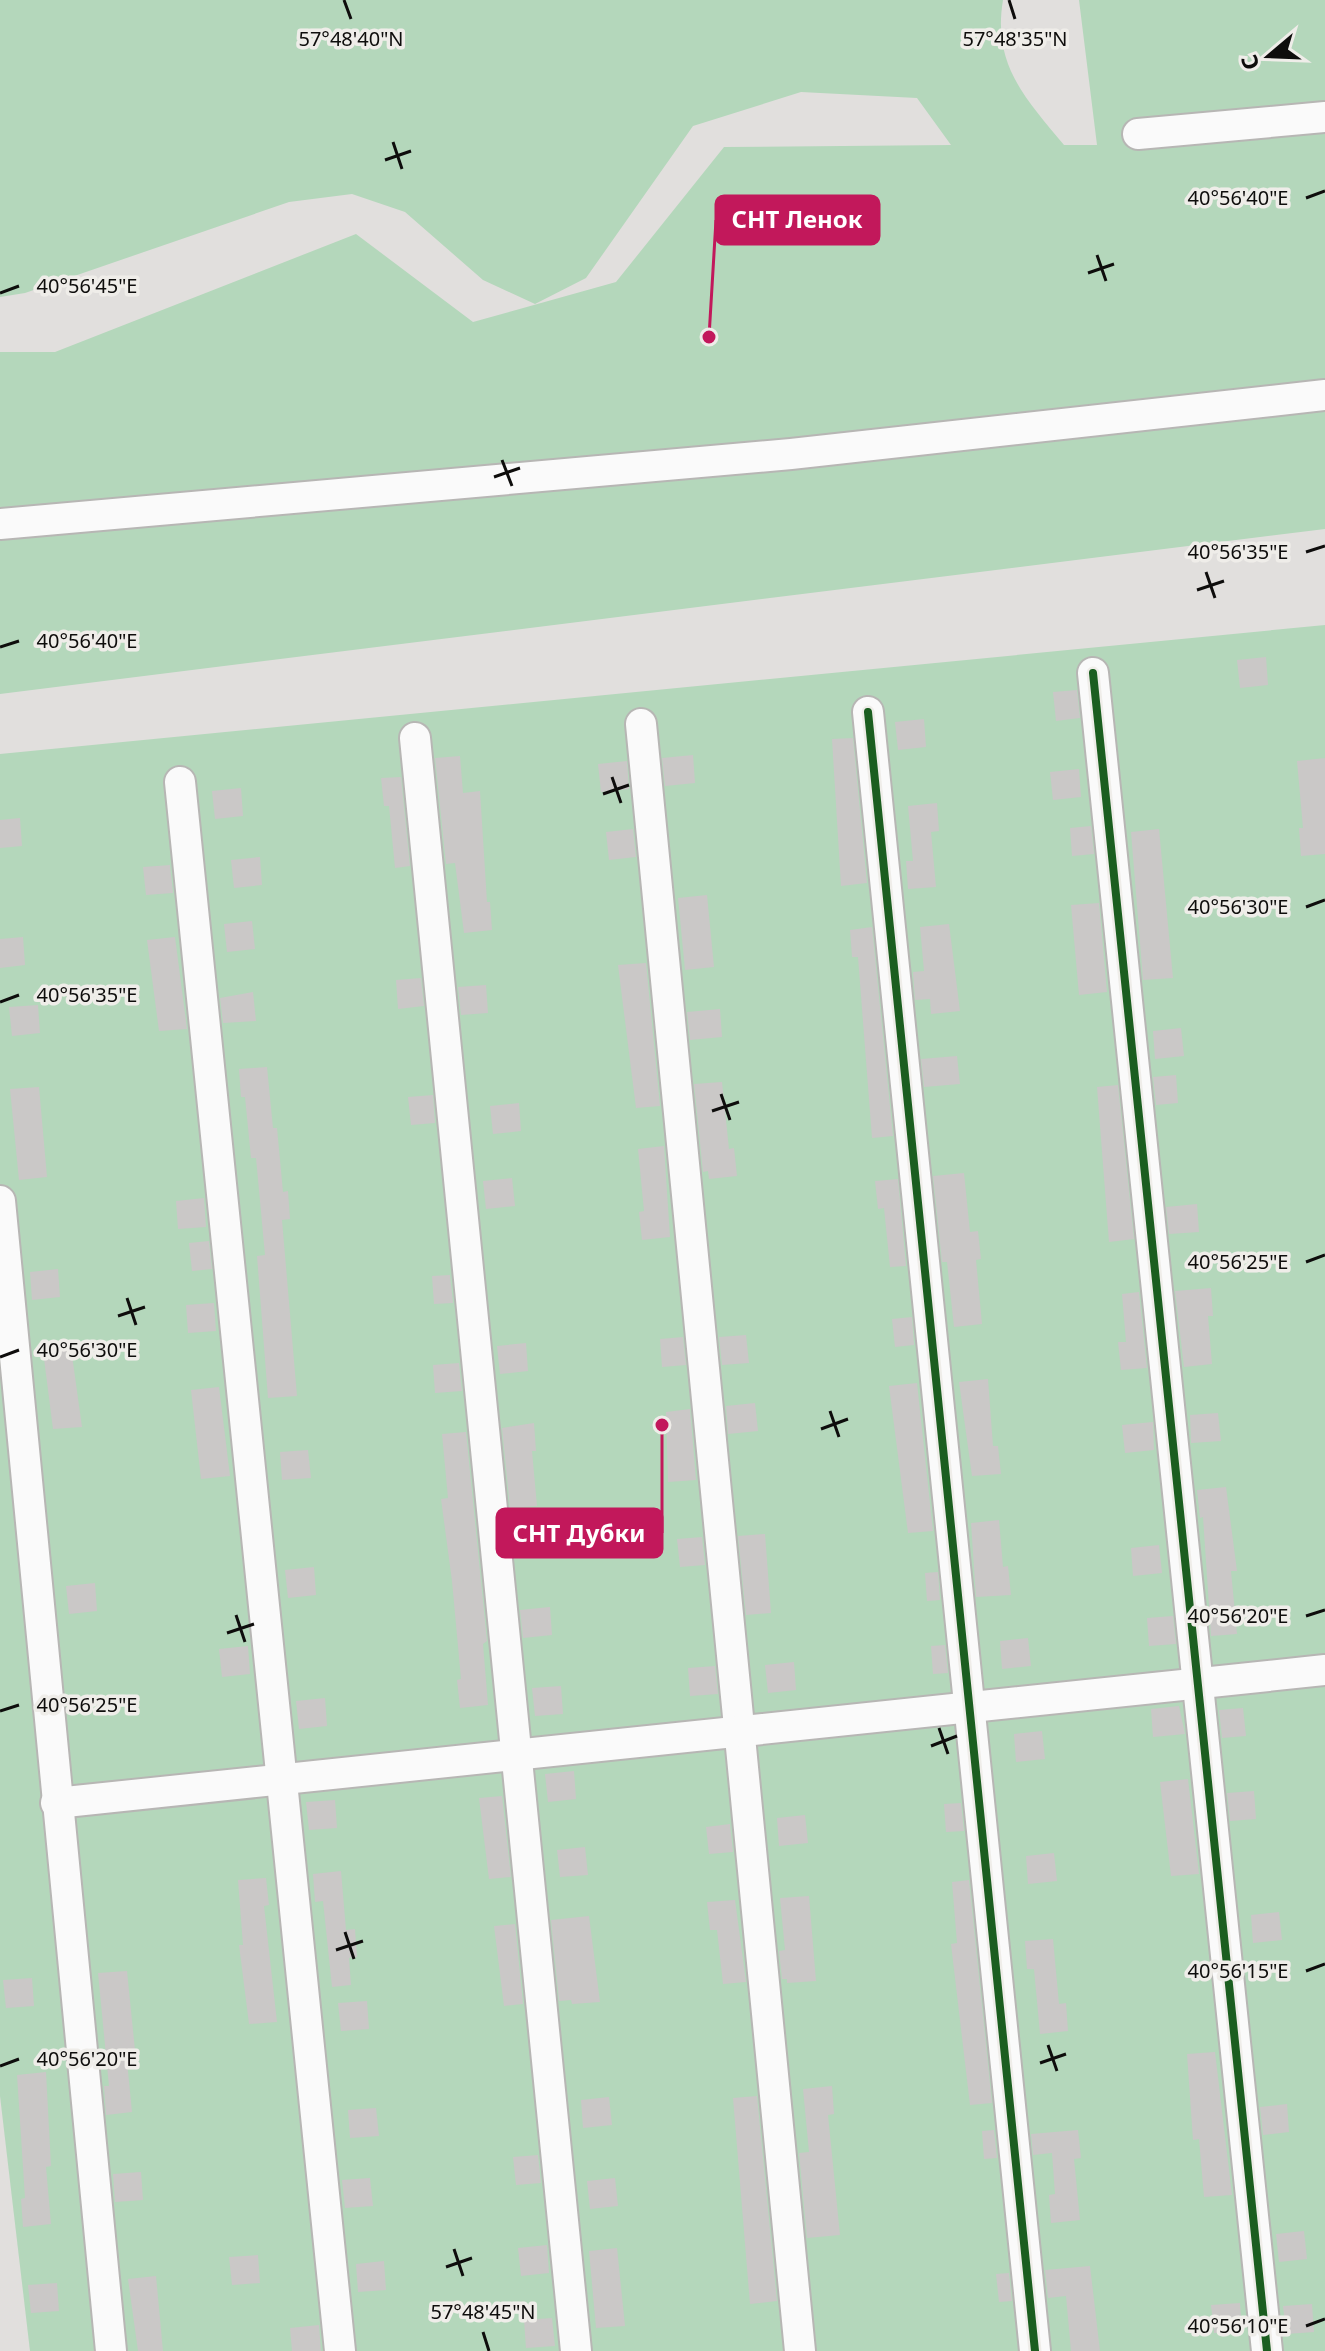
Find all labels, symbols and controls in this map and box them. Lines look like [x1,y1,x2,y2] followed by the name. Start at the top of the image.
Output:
[1229,16,1309,96] north arrow
[298,25,404,52] text: 57°48'40"N
[962,25,1068,52] text: 57°48'35"N
[1233,51,1266,74] text: С
[1188,184,1288,211] text: 40°56'40"E
[716,196,879,244] callout: СНТ Ленок
[731,202,863,235] text: СНТ Ленок
[37,272,137,299] text: 40°56'45"E
[1188,538,1288,565] text: 40°56'35"E
[37,627,137,654] text: 40°56'40"E
[1188,893,1288,920] text: 40°56'30"E
[37,981,137,1008] text: 40°56'35"E
[1188,1248,1288,1275] text: 40°56'25"E
[37,1336,137,1363] text: 40°56'30"E
[497,1509,662,1557] callout: СНТ Дубки
[512,1516,646,1549] text: СНТ Дубки
[1188,1602,1288,1629] text: 40°56'20"E
[37,1691,137,1718] text: 40°56'25"E
[1188,1957,1288,1984] text: 40°56'15"E
[37,2045,137,2072] text: 40°56'20"E
[430,2298,536,2325] text: 57°48'45"N
[1188,2312,1288,2339] text: 40°56'10"E

